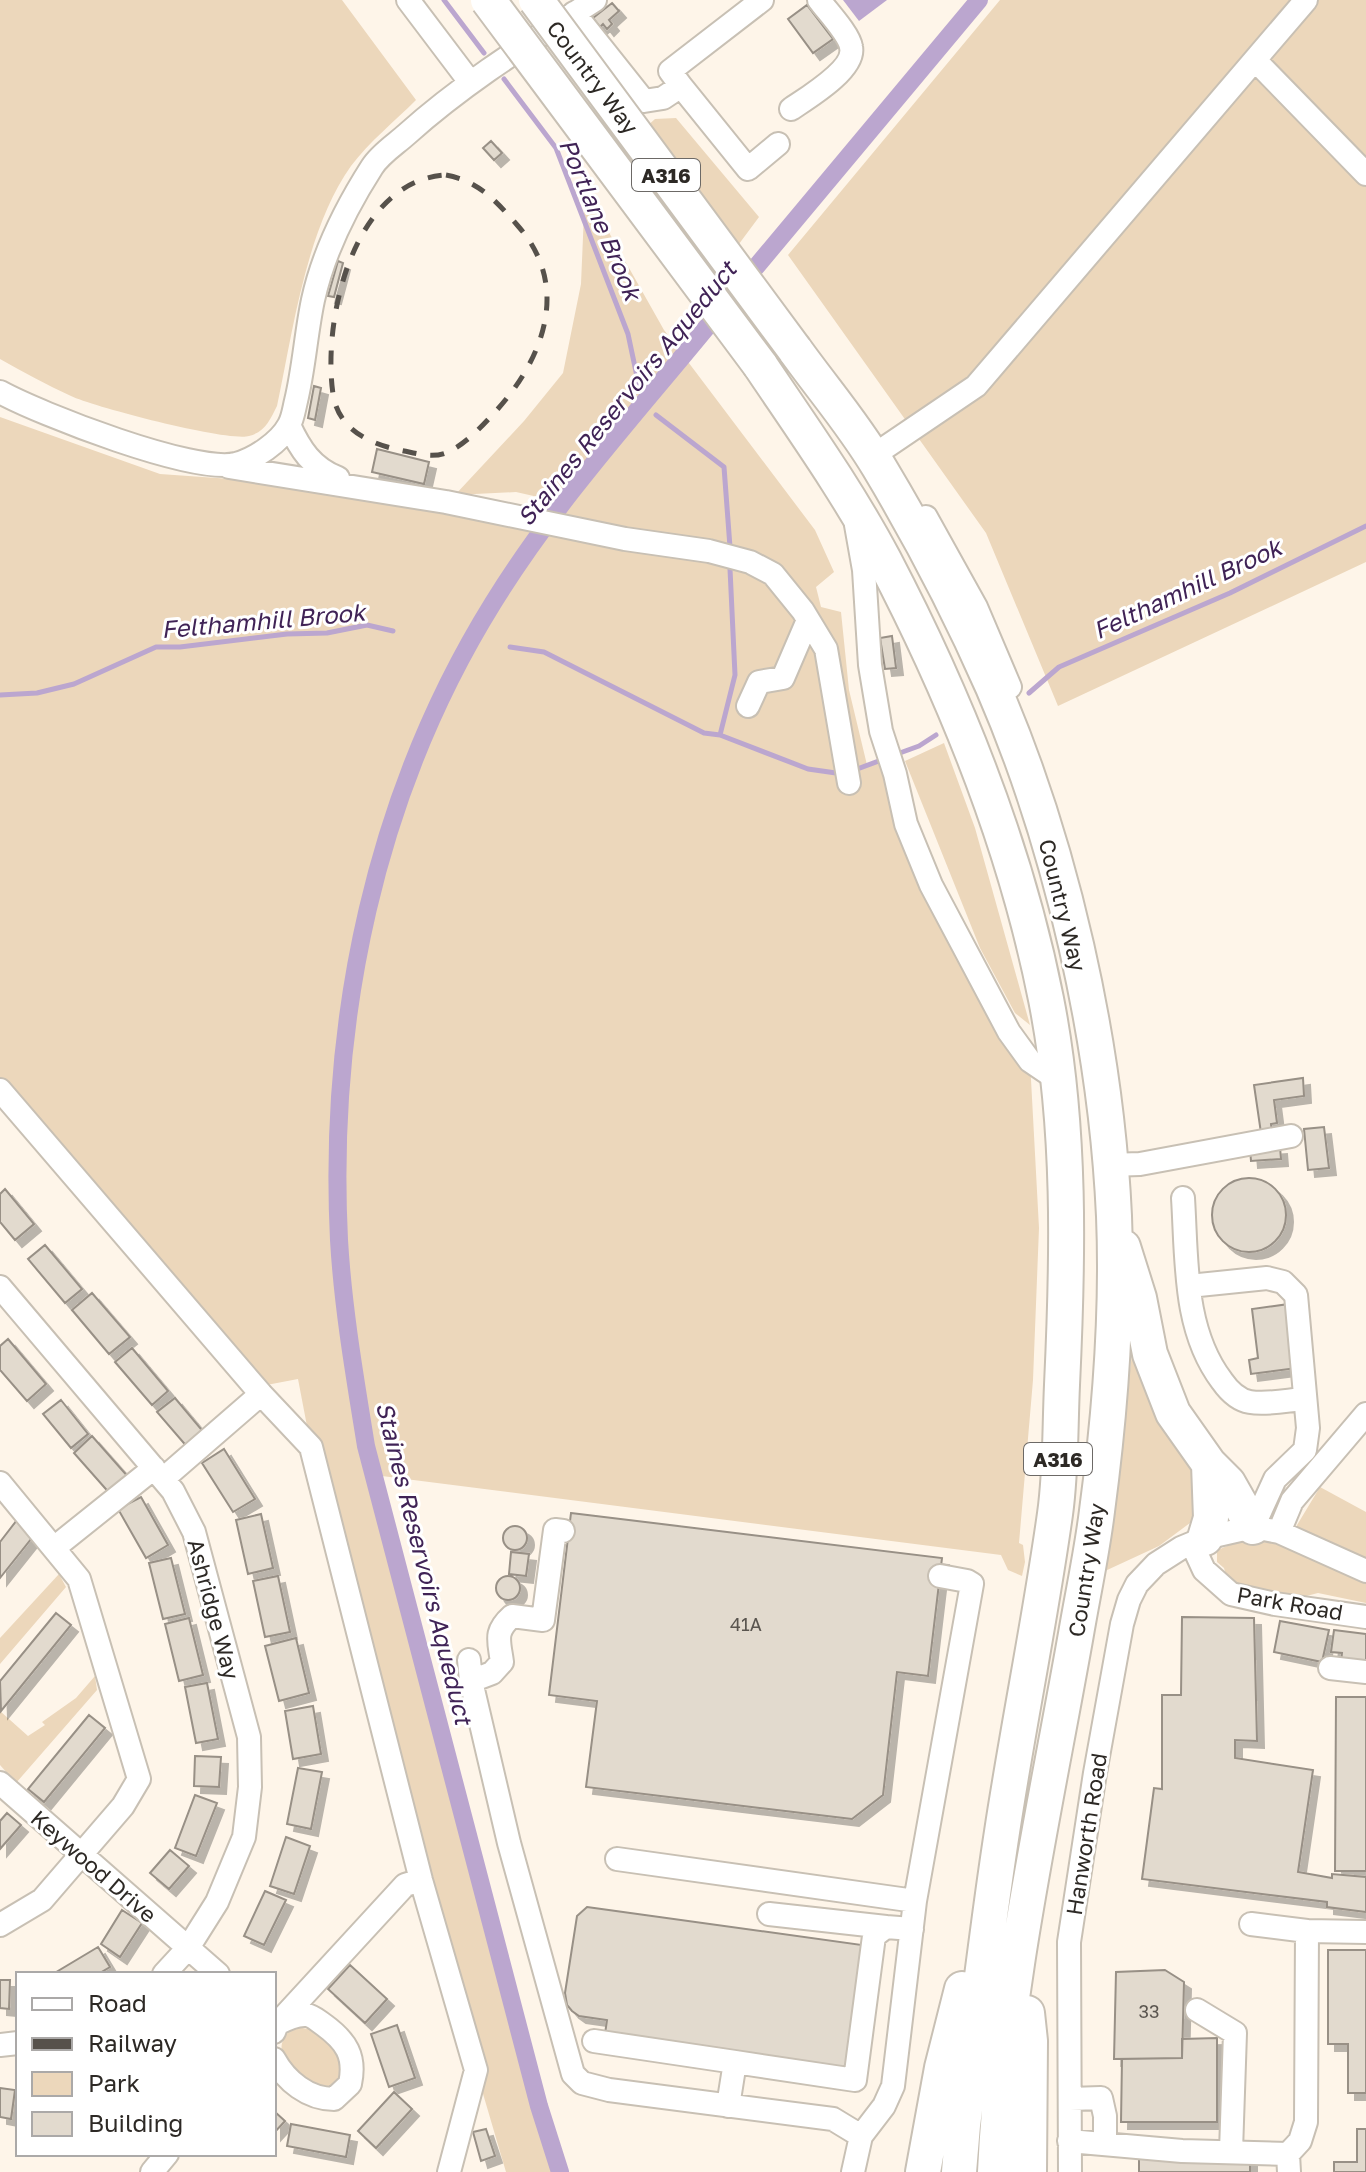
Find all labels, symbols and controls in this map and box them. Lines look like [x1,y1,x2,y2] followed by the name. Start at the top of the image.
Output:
[542,15,644,139] street label: Country Way
[554,134,649,306] water label: Portlane Brook
[632,159,700,191] road number: A316
[510,253,743,531] water label: Staines Reservoirs Aqueduct
[1088,531,1288,644] water label: Felthamhill Brook
[160,596,369,643] water label: Felthamhill Brook
[1034,836,1092,974] street label: Country Way
[371,1399,480,1730] water label: Staines Reservoirs Aqueduct
[1024,1443,1092,1475] road number: A316
[1062,1501,1110,1639] street label: Country Way
[182,1536,246,1682] street label: Ashridge Way
[1235,1580,1345,1626] street label: Park Road
[730,1613,762,1635] house number: 41A
[1060,1751,1112,1917] street label: Hanworth Road
[26,1804,162,1928] street label: Keywood Drive
[16,1972,276,2156] legend
[88,1988,147,2017] text: Road
[1138,2000,1160,2022] house number: 33
[88,2028,177,2057] text: Railway
[88,2068,140,2097] text: Park
[88,2108,183,2137] text: Building

